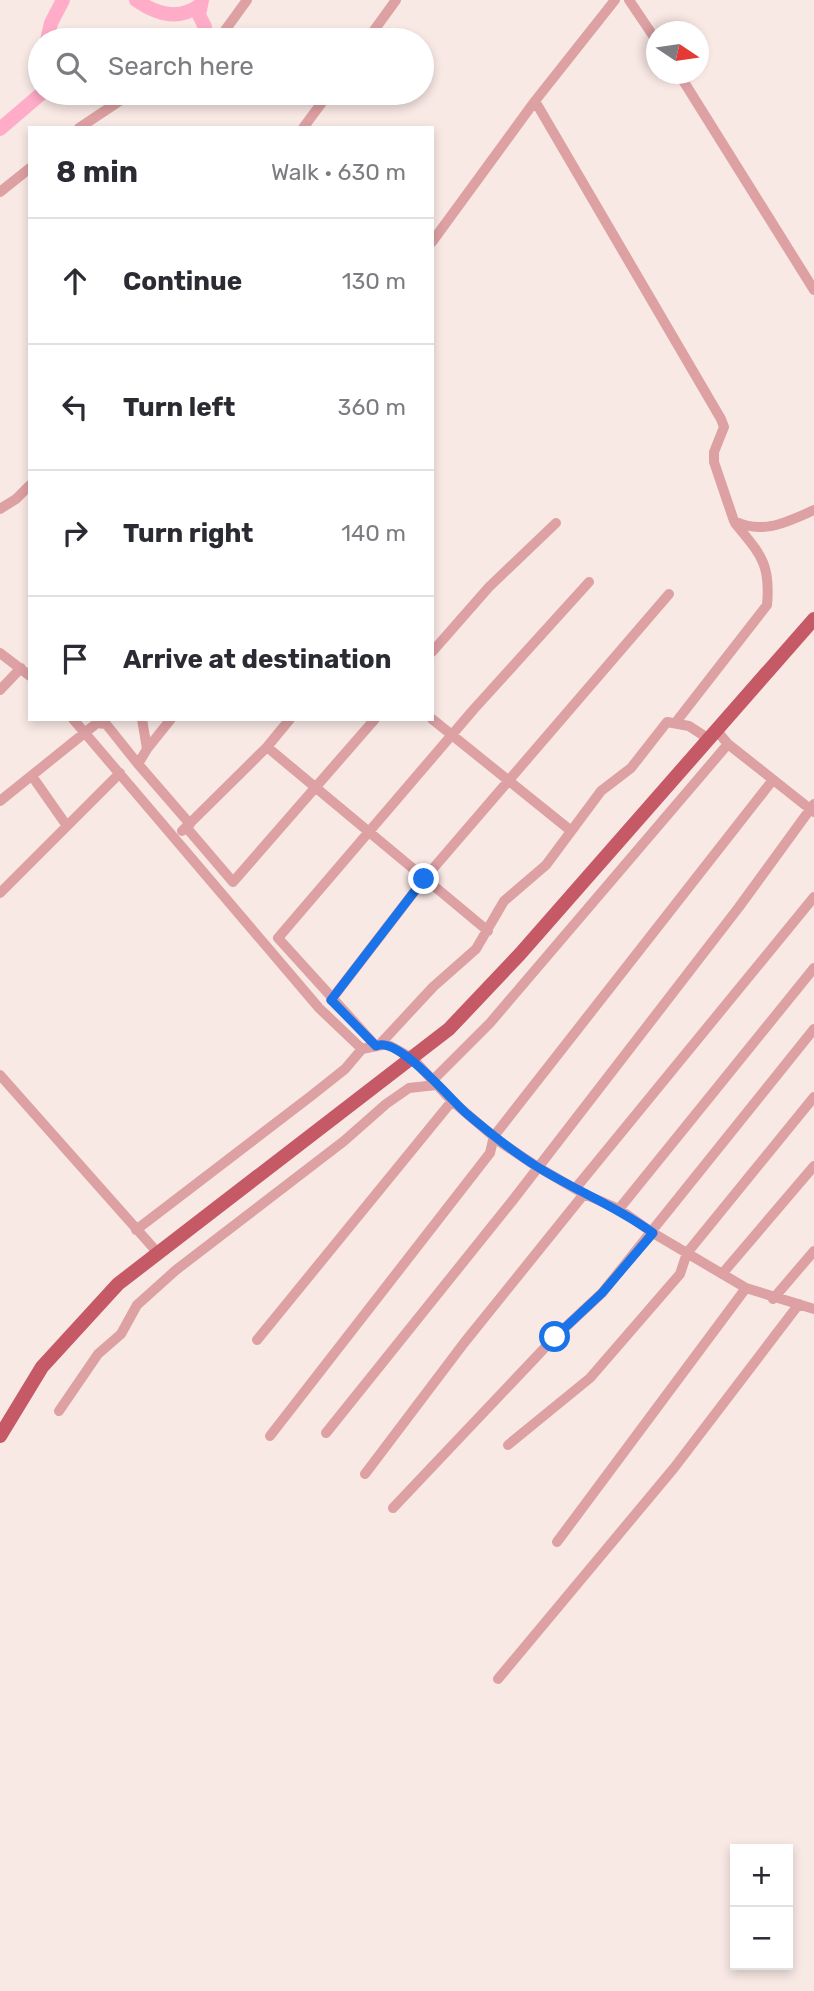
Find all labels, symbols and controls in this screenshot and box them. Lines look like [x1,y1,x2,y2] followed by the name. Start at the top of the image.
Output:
[646,21,709,84] north arrow
[28,28,434,105] search box
[52,48,90,86] icon: search
[108,51,254,82] text: Search here
[56,154,138,190] text: 8 min
[271,158,406,186] text: Walk · 630 m
[56,262,94,300] icon: ahead
[123,266,242,297] text: Continue
[342,267,406,295] text: 130 m
[56,388,94,426] icon: left
[123,392,235,423] text: Turn left
[338,393,406,421] text: 360 m
[56,514,94,552] icon: right
[123,518,253,549] text: Turn right
[341,519,406,547] text: 140 m
[56,640,94,678] icon: arrive
[123,644,391,675] text: Arrive at destination
[408,863,439,894] route end
[539,1321,570,1352] route start
[730,1844,793,1970] map controls
[730,1844,793,1907] button: +
[730,1907,793,1970] button: −

